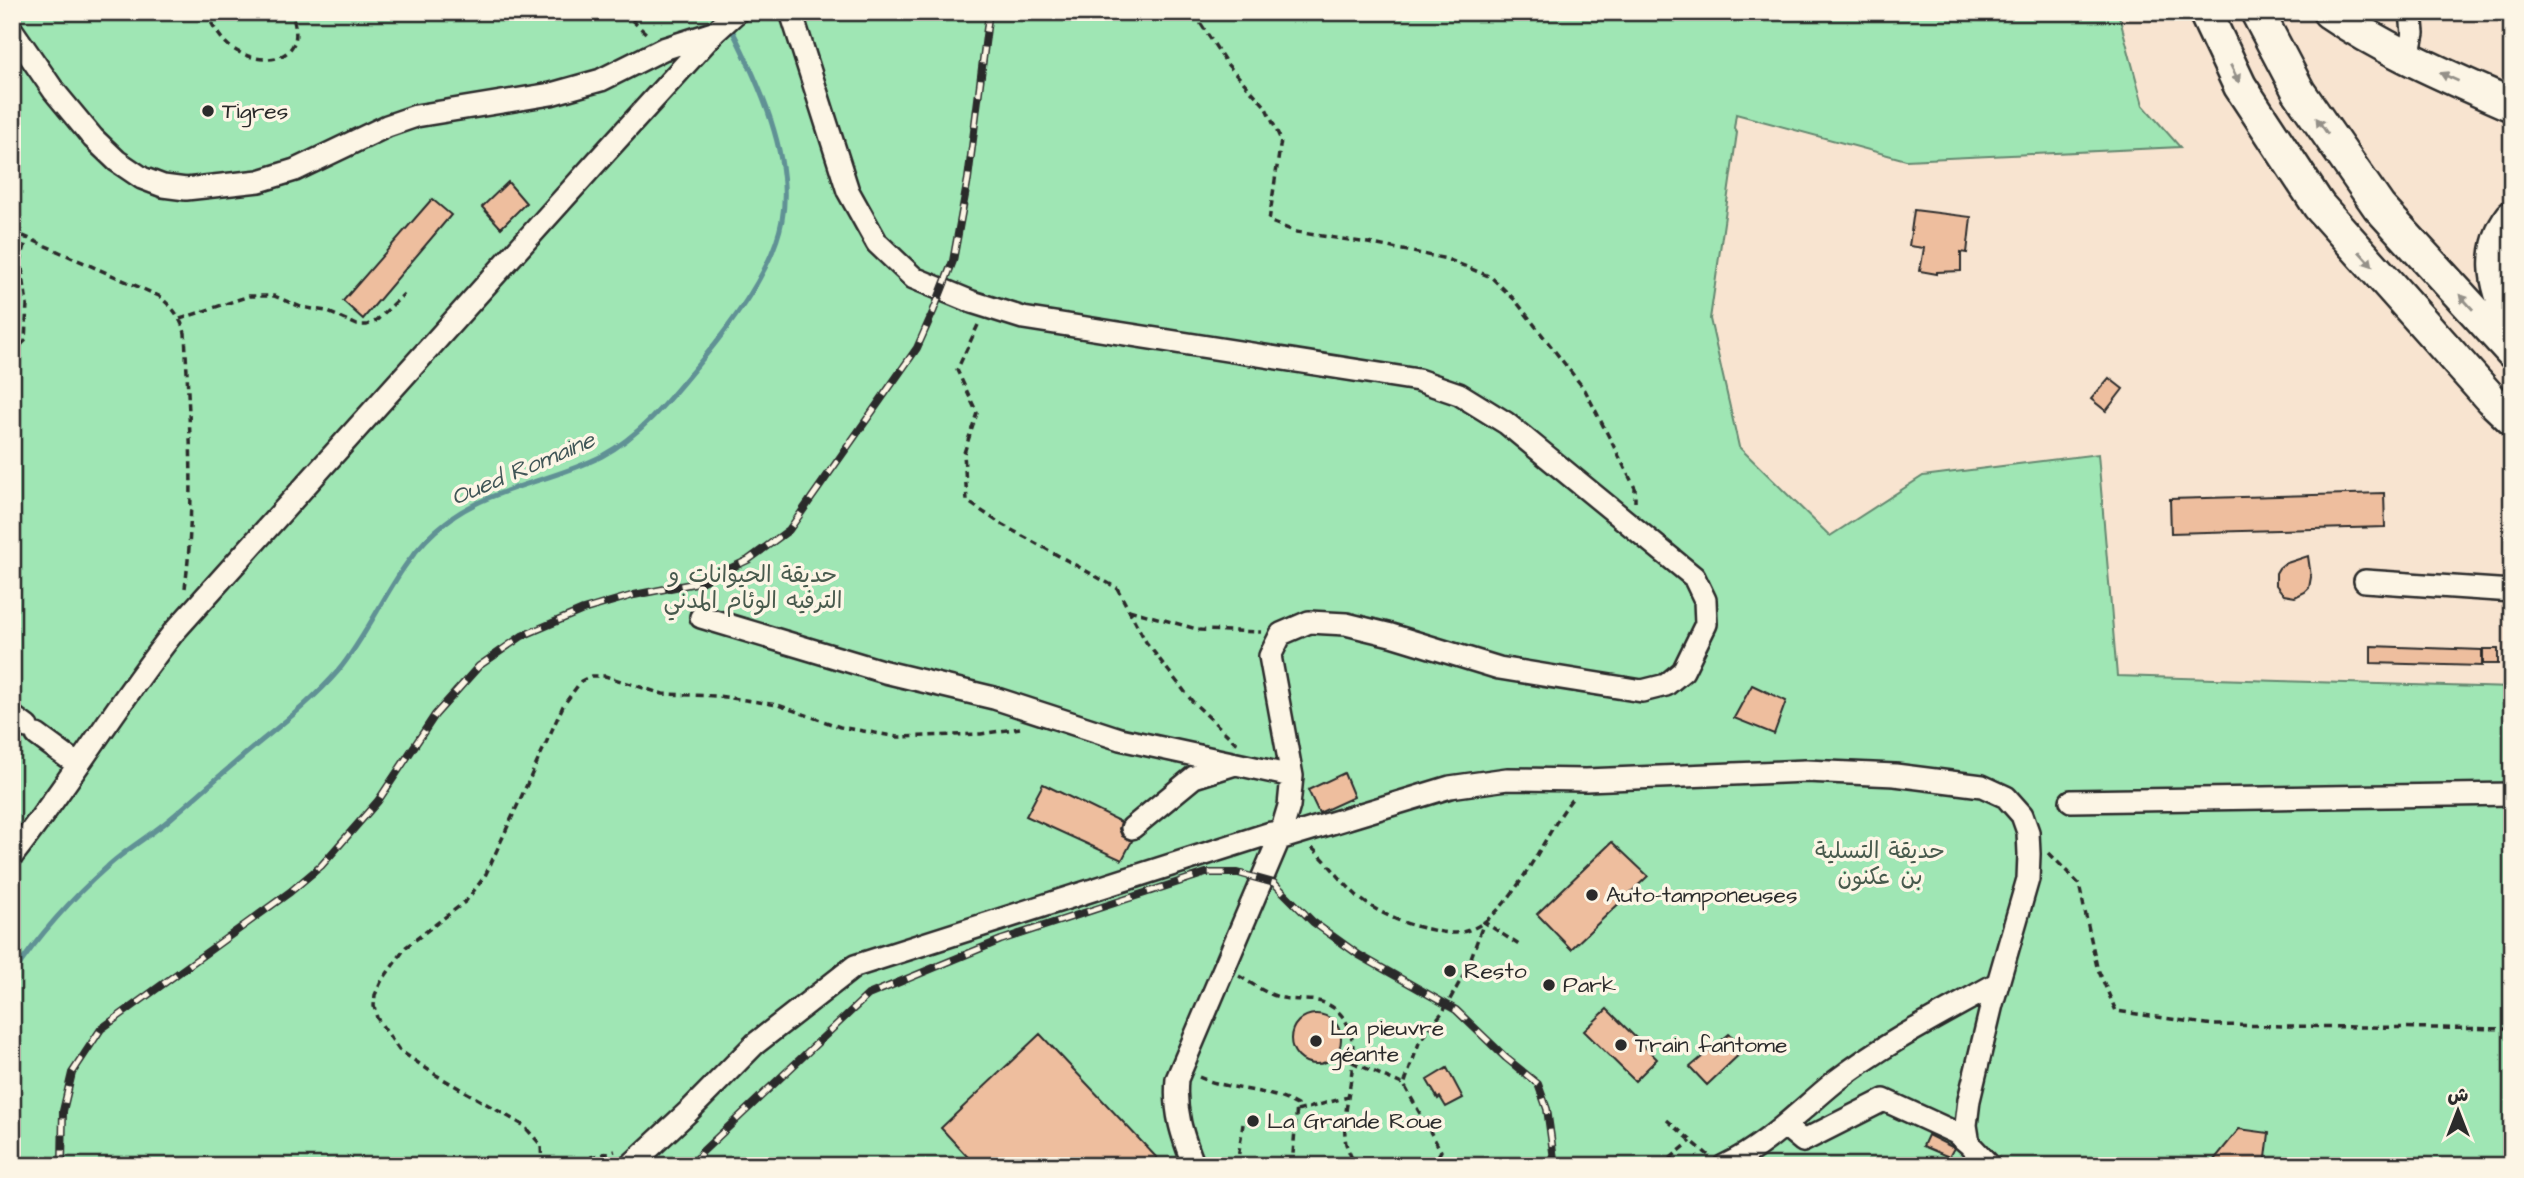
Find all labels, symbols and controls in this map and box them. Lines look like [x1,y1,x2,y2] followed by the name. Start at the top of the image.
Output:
[2229,64,2240,84] one-way arrow
[2439,71,2460,82] one-way arrow
[222,95,288,128] place label: Tigres
[200,103,216,119] marker: Tigres
[2315,117,2329,135] one-way arrow
[2358,250,2373,267] one-way arrow
[2458,293,2474,311] one-way arrow
[446,423,601,515] water label: Oued Romaine
[664,559,842,621] park label: حديقة الحيوانات و الترفيه الوئام المدني
[1815,835,1945,893] park label: حديقة التسلية بن عكنون
[1606,879,1798,911] place label: Auto-tamponeuses
[1584,887,1600,903] marker: Auto-tamponeuses
[1464,955,1527,987] place label: Resto
[1442,963,1458,979] marker: Resto
[1563,969,1616,1001] place label: Park
[1541,977,1557,993] marker: Park
[1330,1012,1444,1071] place label: La pieuvre géante
[1635,1029,1787,1061] place label: Train fantome
[1308,1033,1324,1049] marker: La pieuvre géante
[1613,1037,1629,1053] marker: Train fantome
[2422,1076,2492,1146] north arrow
[2448,1082,2469,1109] text: ش
[1267,1105,1443,1137] place label: La Grande Roue
[1245,1113,1261,1129] marker: La Grande Roue

